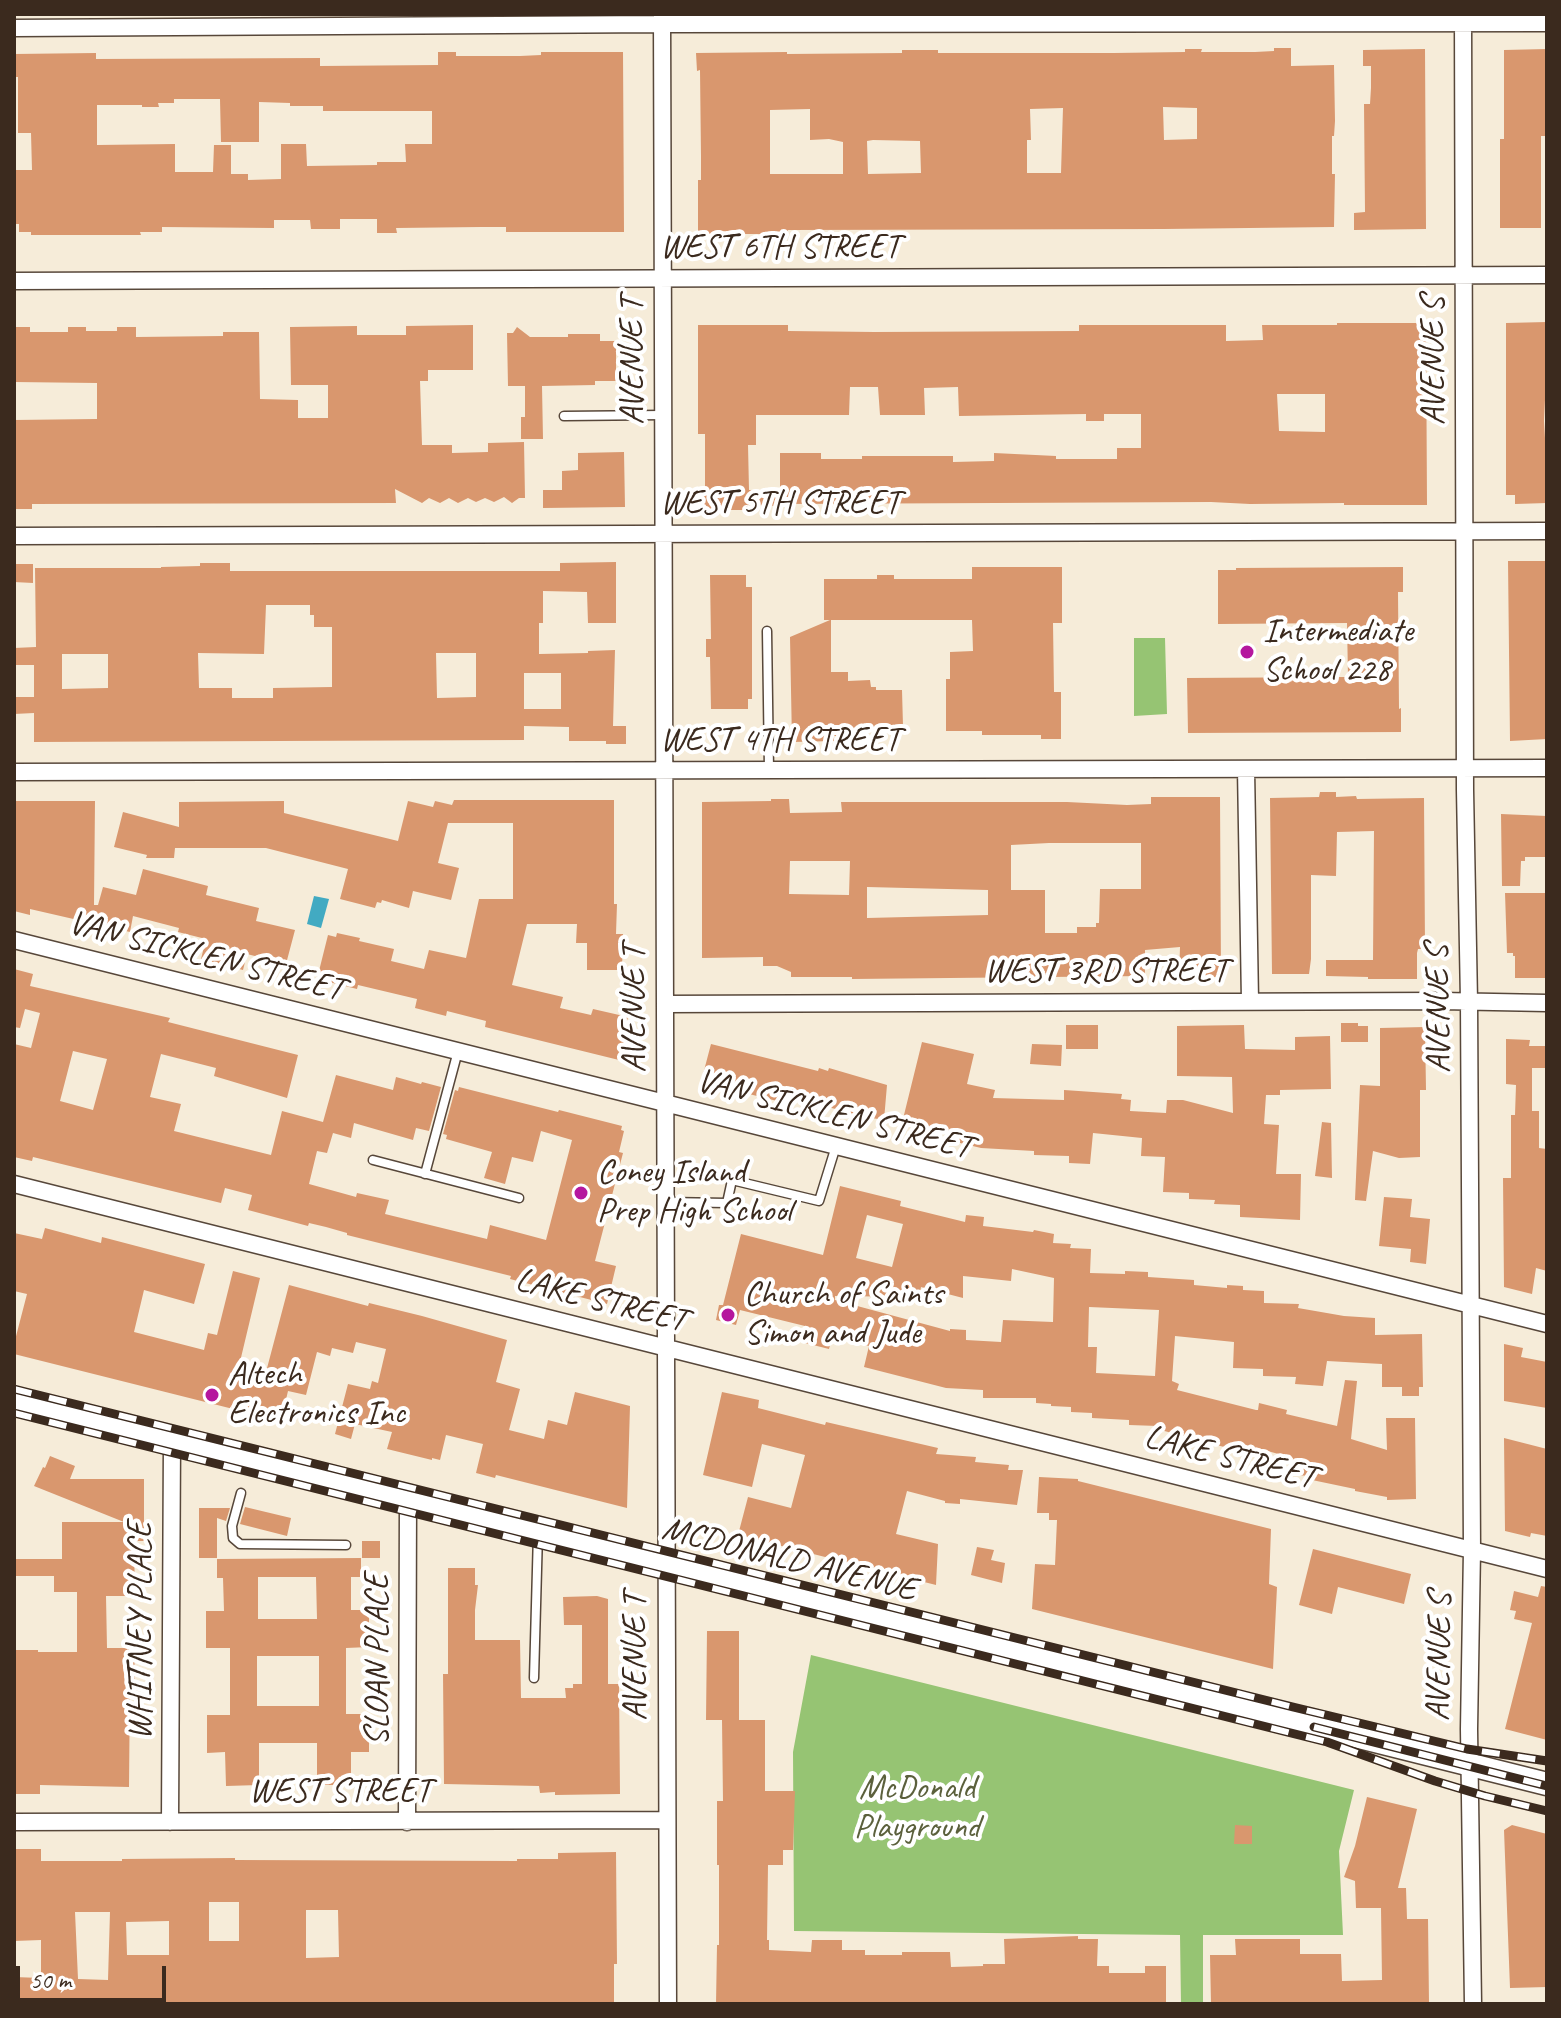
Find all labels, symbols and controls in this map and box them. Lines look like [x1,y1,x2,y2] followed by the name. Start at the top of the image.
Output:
[660,228,900,268] street label: WEST 6TH STREET
[613,297,653,425] street label: AVENUE T
[1414,297,1454,425] street label: AVENUE S
[660,484,900,524] street label: WEST 5TH STREET
[1263,612,1413,692] place label: Intermediate School 228
[1238,643,1256,661] marker: Intermediate School 228
[660,721,900,761] street label: WEST 4TH STREET
[64,903,348,1011] street label: VAN SICKLEN STREET
[1417,944,1461,1074] street label: AVENUE S
[615,945,655,1073] street label: AVENUE T
[984,952,1228,992] street label: WEST 3RD STREET
[692,1061,976,1169] street label: VAN SICKLEN STREET
[597,1153,792,1232] place label: Coney Island Prep High School
[572,1184,590,1202] marker: Coney Island Prep High School
[511,1260,691,1342] street label: LAKE STREET
[744,1275,943,1354] place label: Church of Saints Simon and Jude
[719,1306,737,1324] marker: Church of Saints Simon and Jude
[228,1355,405,1434] place label: Altech Electronics Inc
[203,1386,221,1404] marker: Altech Electronics Inc
[1140,1417,1320,1499] street label: LAKE STREET
[658,1509,920,1611] street label: MCDONALD AVENUE
[121,1522,161,1740] street label: WHITNEY PLACE
[358,1574,398,1746] street label: SLOAN PLACE
[1418,1592,1462,1722] street label: AVENUE S
[616,1593,656,1721] street label: AVENUE T
[854,1769,980,1848] park label: McDonald Playground
[249,1772,431,1812] street label: WEST STREET
[20,1950,170,2000] scale bar
[30,1965,71,1995] text: 50 m

